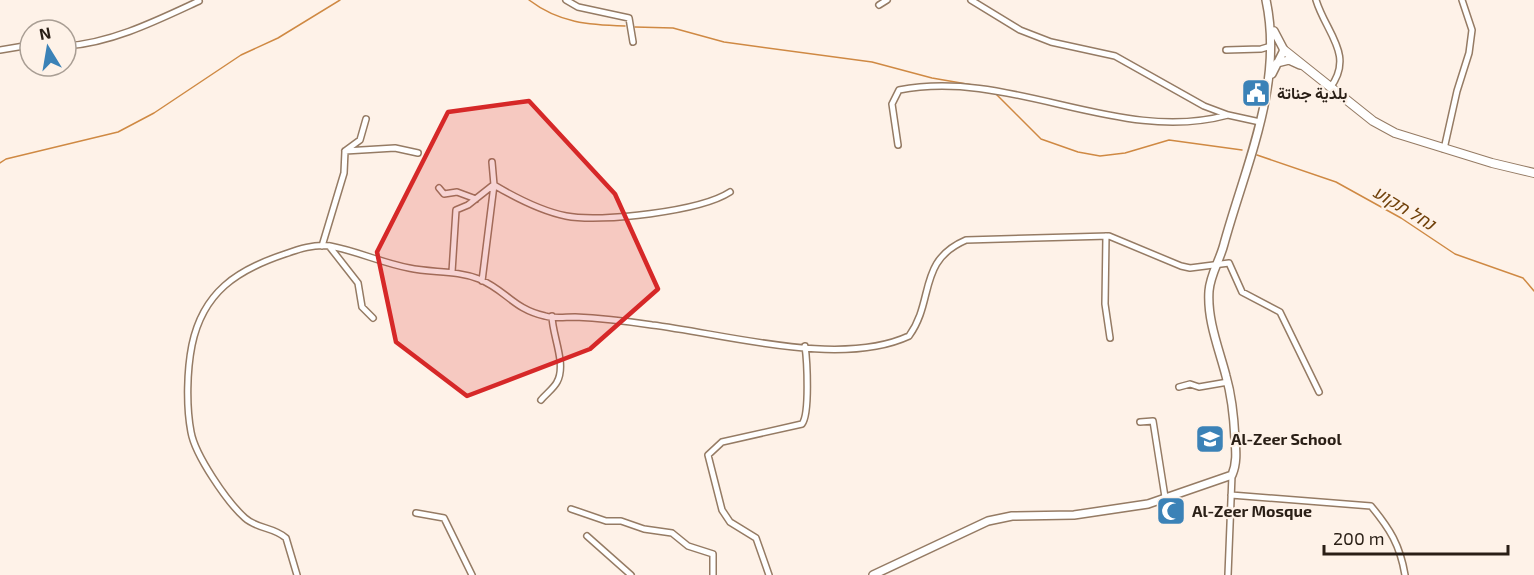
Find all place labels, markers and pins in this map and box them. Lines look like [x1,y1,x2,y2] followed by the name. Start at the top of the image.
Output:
[1240,77,1272,109] public building icon: بلدية جناتة
[1277,83,1347,103] place label: بلدية جناتة
[1194,423,1226,455] school or university icon: Al-Zeer School
[1231,429,1342,448] place label: Al-Zeer School
[1155,495,1187,527] mosque icon: Al-Zeer Mosque
[1192,501,1312,520] place label: Al-Zeer Mosque

